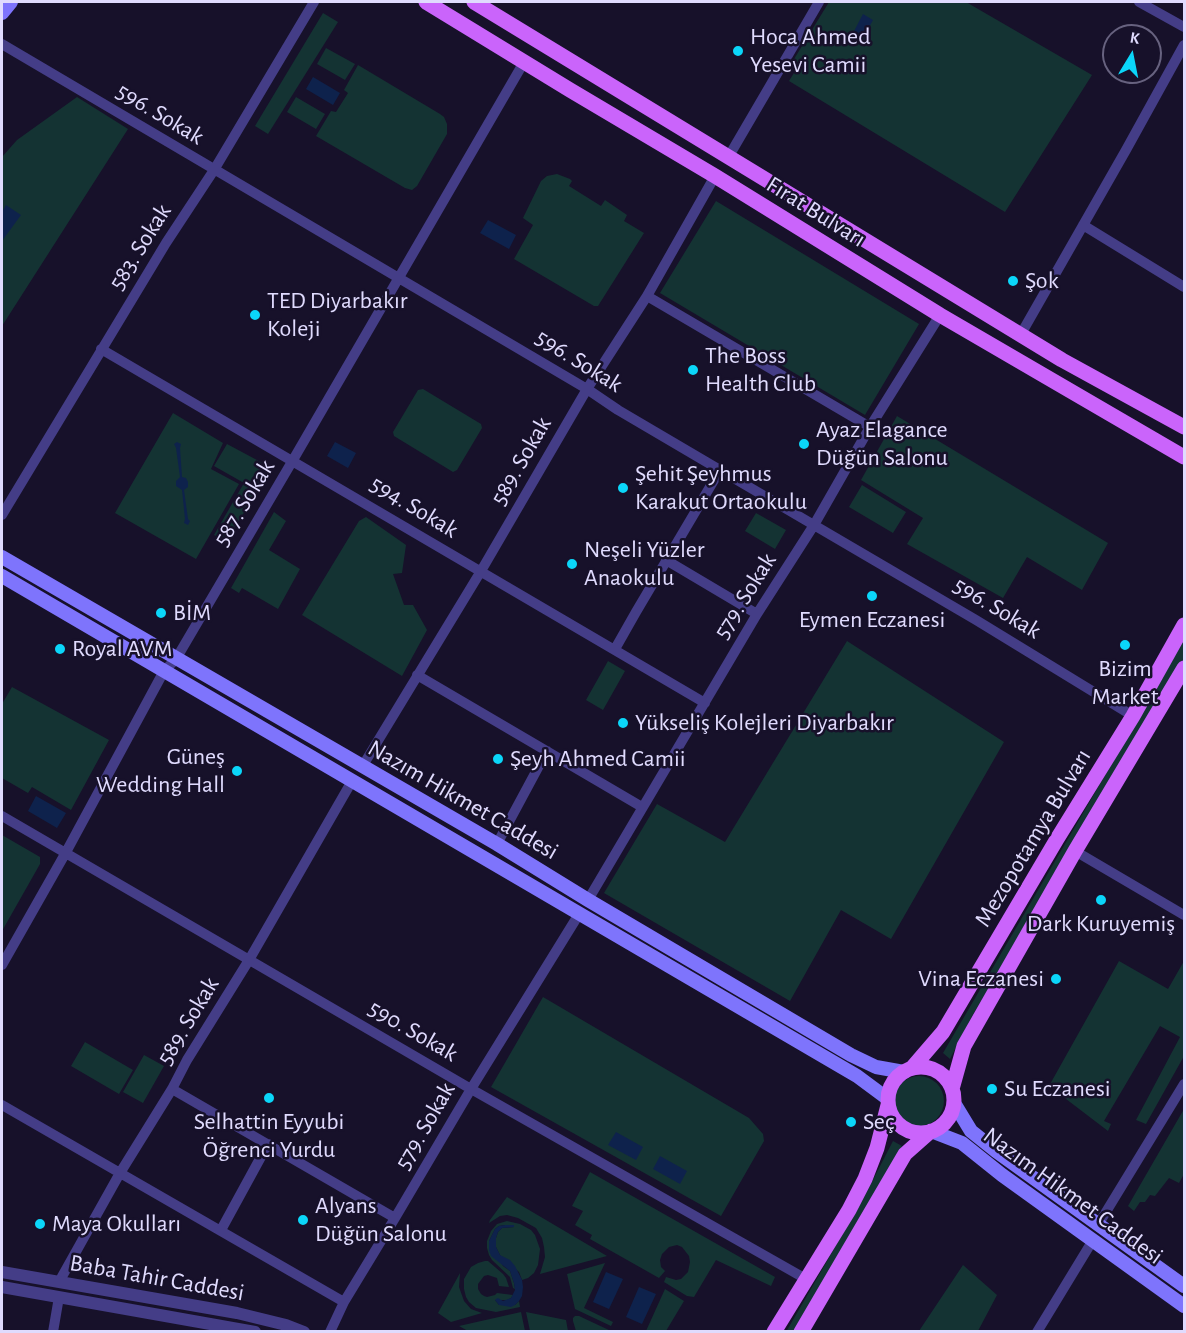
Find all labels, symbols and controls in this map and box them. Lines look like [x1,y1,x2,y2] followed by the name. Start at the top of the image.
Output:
[750,23,871,79] place label: Hoca Ahmed Yesevi Camii
[1102,24,1162,84] north arrow
[1129,30,1141,47] text: K
[731,44,745,58] marker: Hoca Ahmed Yesevi Camii
[111,77,209,151] street label: 596. Sokak
[761,170,871,254] street label: Fırat Bulvarı
[102,199,178,295] street label: 583. Sokak
[1025,267,1059,295] place label: Şok
[1006,274,1020,288] marker: Şok
[267,287,407,343] place label: TED Diyarbakır Koleji
[248,308,262,322] marker: TED Diyarbakır Koleji
[530,323,628,399] street label: 596. Sokak
[705,342,816,398] place label: The Boss Health Club
[686,363,700,377] marker: The Boss Health Club
[484,412,558,510] street label: 589. Sokak
[816,416,948,472] place label: Ayaz Elagance Düğün Salonu
[797,437,811,451] marker: Ayaz Elagance Düğün Salonu
[207,454,281,552] street label: 587. Sokak
[635,460,807,516] place label: Şehit Şeyhmus Karakut Ortaokulu
[365,470,463,544] street label: 594. Sokak
[616,481,630,495] marker: Şehit Şeyhmus Karakut Ortaokulu
[584,536,705,592] place label: Neşeli Yüzler Anaokulu
[707,548,783,644] street label: 579. Sokak
[565,557,579,571] marker: Neşeli Yüzler Anaokulu
[948,571,1046,645] street label: 596. Sokak
[865,589,879,603] marker: Eymen Eczanesi
[173,599,211,627] place label: BİM
[154,606,168,620] marker: BİM
[799,606,945,634] place label: Eymen Eczanesi
[72,635,172,663] place label: Royal AVM
[1118,638,1132,652] marker: Bizim Market
[53,642,67,656] marker: Royal AVM
[1092,655,1158,711] place label: Bizim Market
[635,709,894,737] place label: Yükseliş Kolejleri Diyarbakır
[616,716,630,730] marker: Yükseliş Kolejleri Diyarbakır
[363,734,563,866] street label: Nazım Hikmet Caddesi
[96,743,225,799] place label: Güneş Wedding Hall
[969,744,1097,932] street label: Mezopotamya Bulvarı
[510,745,686,773] place label: Şeyh Ahmed Camii
[491,752,505,766] marker: Şeyh Ahmed Camii
[230,764,244,778] marker: Güneş Wedding Hall
[1094,893,1108,907] marker: Dark Kuruyemiş
[1027,910,1175,938] place label: Dark Kuruyemiş
[918,965,1044,993] place label: Vina Eczanesi
[151,972,225,1070] street label: 589. Sokak
[1049,972,1063,986] marker: Vina Eczanesi
[363,994,463,1068] street label: 590. Sokak
[1004,1075,1111,1103] place label: Su Eczanesi
[389,1077,461,1175] street label: 579. Sokak
[985,1082,999,1096] marker: Su Eczanesi
[262,1091,276,1105] marker: Selhattin Eyyubi Öğrenci Yurdu
[194,1108,344,1164] place label: Selhattin Eyyubi Öğrenci Yurdu
[863,1108,894,1136] place label: Seç
[844,1115,858,1129] marker: Seç
[978,1121,1168,1271] street label: Nazım Hikmet Caddesi
[315,1192,447,1248] place label: Alyans Düğün Salonu
[52,1210,181,1238] place label: Maya Okulları
[296,1213,310,1227] marker: Alyans Düğün Salonu
[33,1217,47,1231] marker: Maya Okulları
[67,1248,247,1308] street label: Baba Tahir Caddesi

